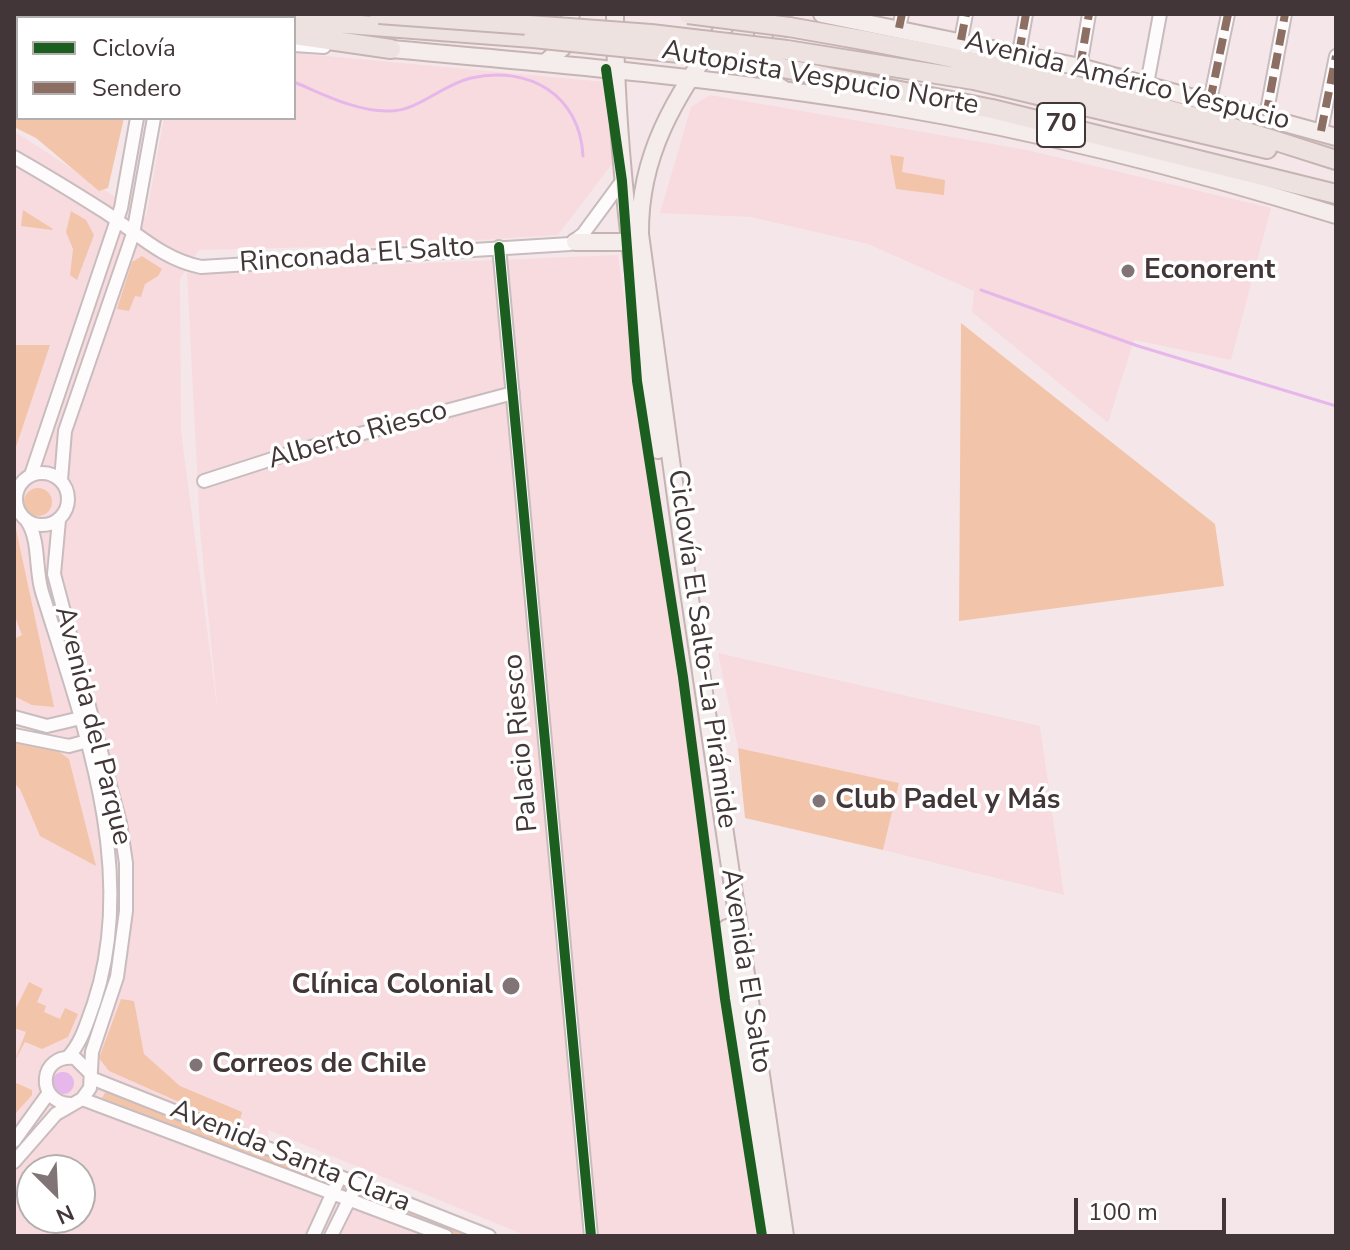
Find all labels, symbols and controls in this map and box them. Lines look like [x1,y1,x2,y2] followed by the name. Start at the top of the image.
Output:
[16,16,296,120] legend
[961,25,1293,139] street label: Avenida Américo Vespucio
[92,32,176,64] text: Ciclovía
[659,35,981,123] street label: Autopista Vespucio Norte
[92,72,182,104] text: Sendero
[1037,103,1085,147] road number: 70
[238,231,476,281] street label: Rinconada El Salto
[1144,254,1275,288] place label: Econorent
[1119,262,1137,280] marker: Econorent
[264,394,452,478] street label: Alberto Riesco
[659,467,743,831] street label: Ciclovía El Salto-La Pirámide
[46,603,138,849] street label: Avenida del Parque
[497,652,547,834] street label: Palacio Riesco
[835,784,1060,818] place label: Club Padel y Más
[810,792,828,810] marker: Club Padel y Más
[712,866,778,1076] street label: Avenida El Salto
[292,969,493,1003] place label: Clínica Colonial
[500,975,522,997] marker: Clínica Colonial
[212,1048,426,1082] place label: Correos de Chile
[187,1056,205,1074] marker: Correos de Chile
[165,1093,415,1221] street label: Avenida Santa Clara
[16,1154,96,1234] north arrow
[1078,1182,1230,1232] scale bar
[1088,1196,1158,1228] text: 100 m
[51,1197,79,1231] text: N

